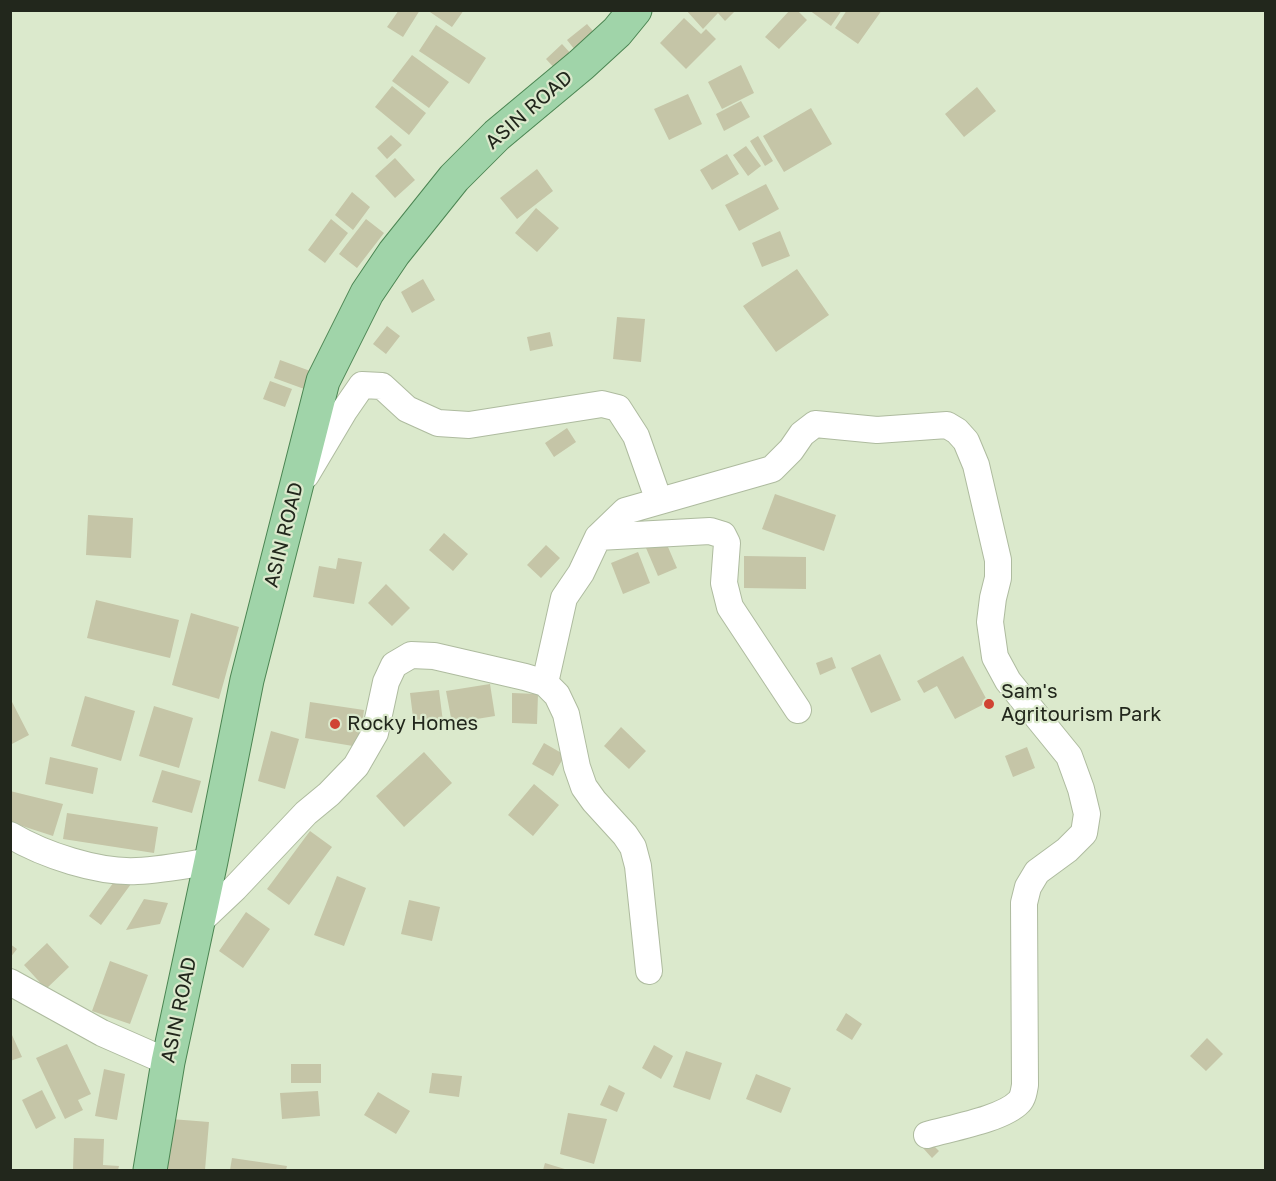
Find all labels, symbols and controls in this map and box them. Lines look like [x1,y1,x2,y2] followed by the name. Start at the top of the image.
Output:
[480,66,578,154] street label: ASIN ROAD
[259,480,309,590] street label: ASIN ROAD
[1001,680,1162,727] place label: Sam's Agritourism Park
[982,697,996,711] marker: Sam's Agritourism Park
[347,712,478,736] place label: Rocky Homes
[328,717,342,731] marker: Rocky Homes
[156,955,202,1065] street label: ASIN ROAD

